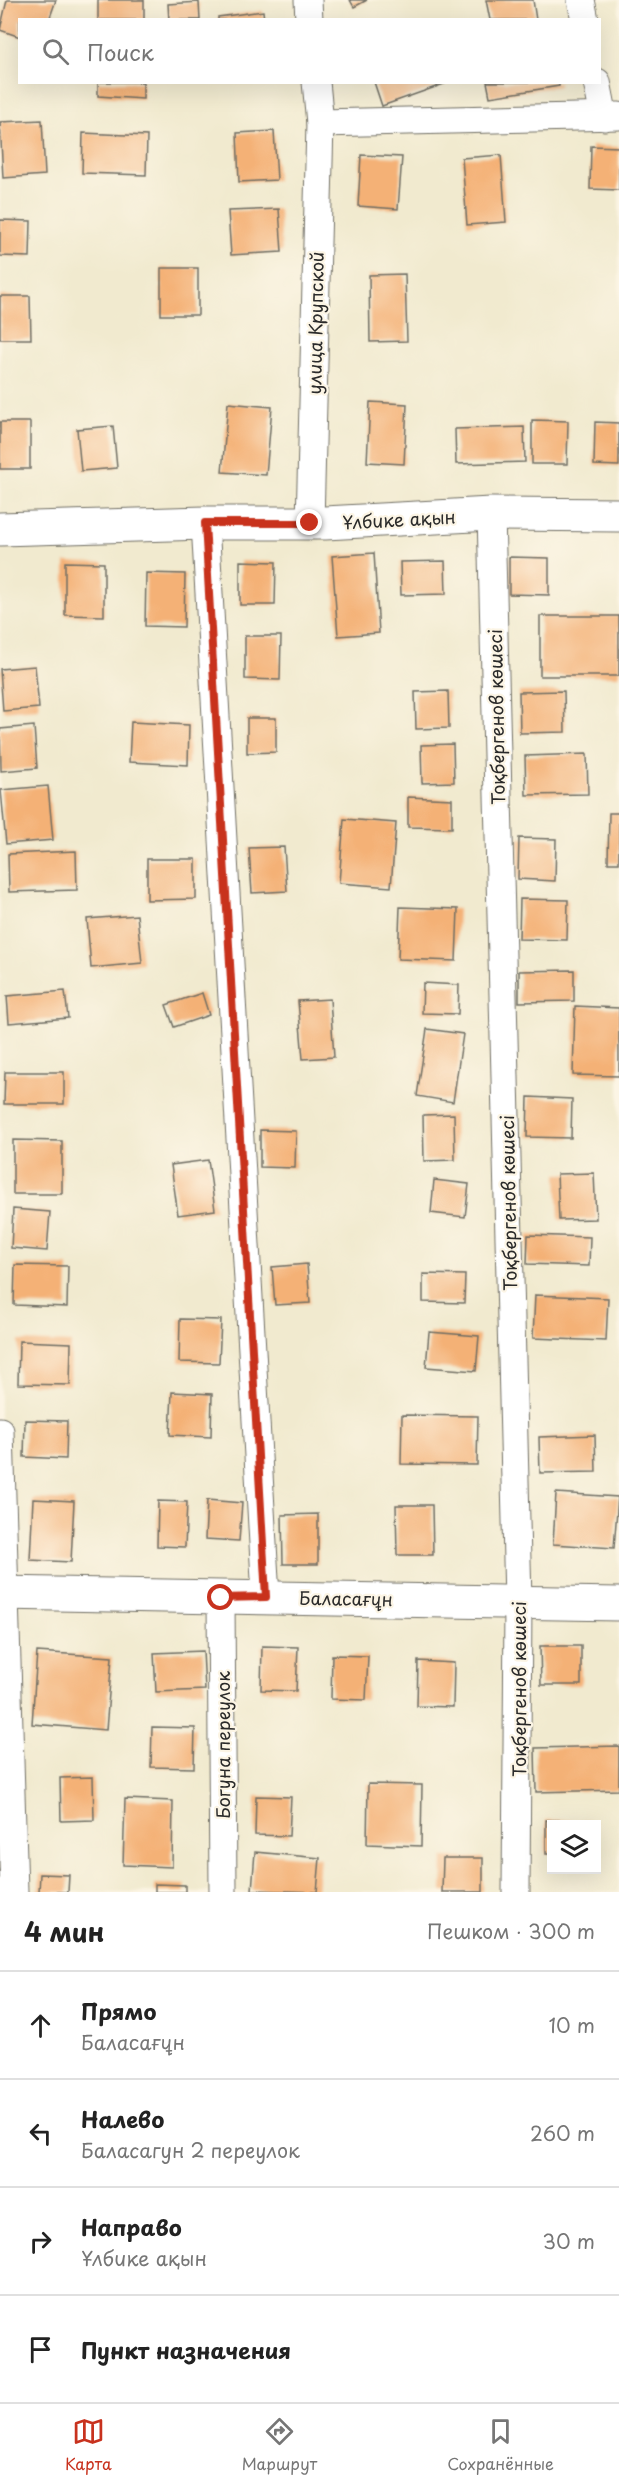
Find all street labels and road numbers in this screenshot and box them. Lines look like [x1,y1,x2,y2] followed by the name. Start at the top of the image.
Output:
[300,251,330,395] street label: улица Крупской
[342,503,456,535] street label: Ұлбике ақын
[481,629,511,805] street label: Тоқбергенов көшесі
[493,1115,523,1291] street label: Тоқбергенов көшесі
[299,1584,393,1612] street label: Баласағұн
[505,1601,532,1777] street label: Тоқбергенов көшесі
[209,1671,236,1819] street label: Богуна переулок

